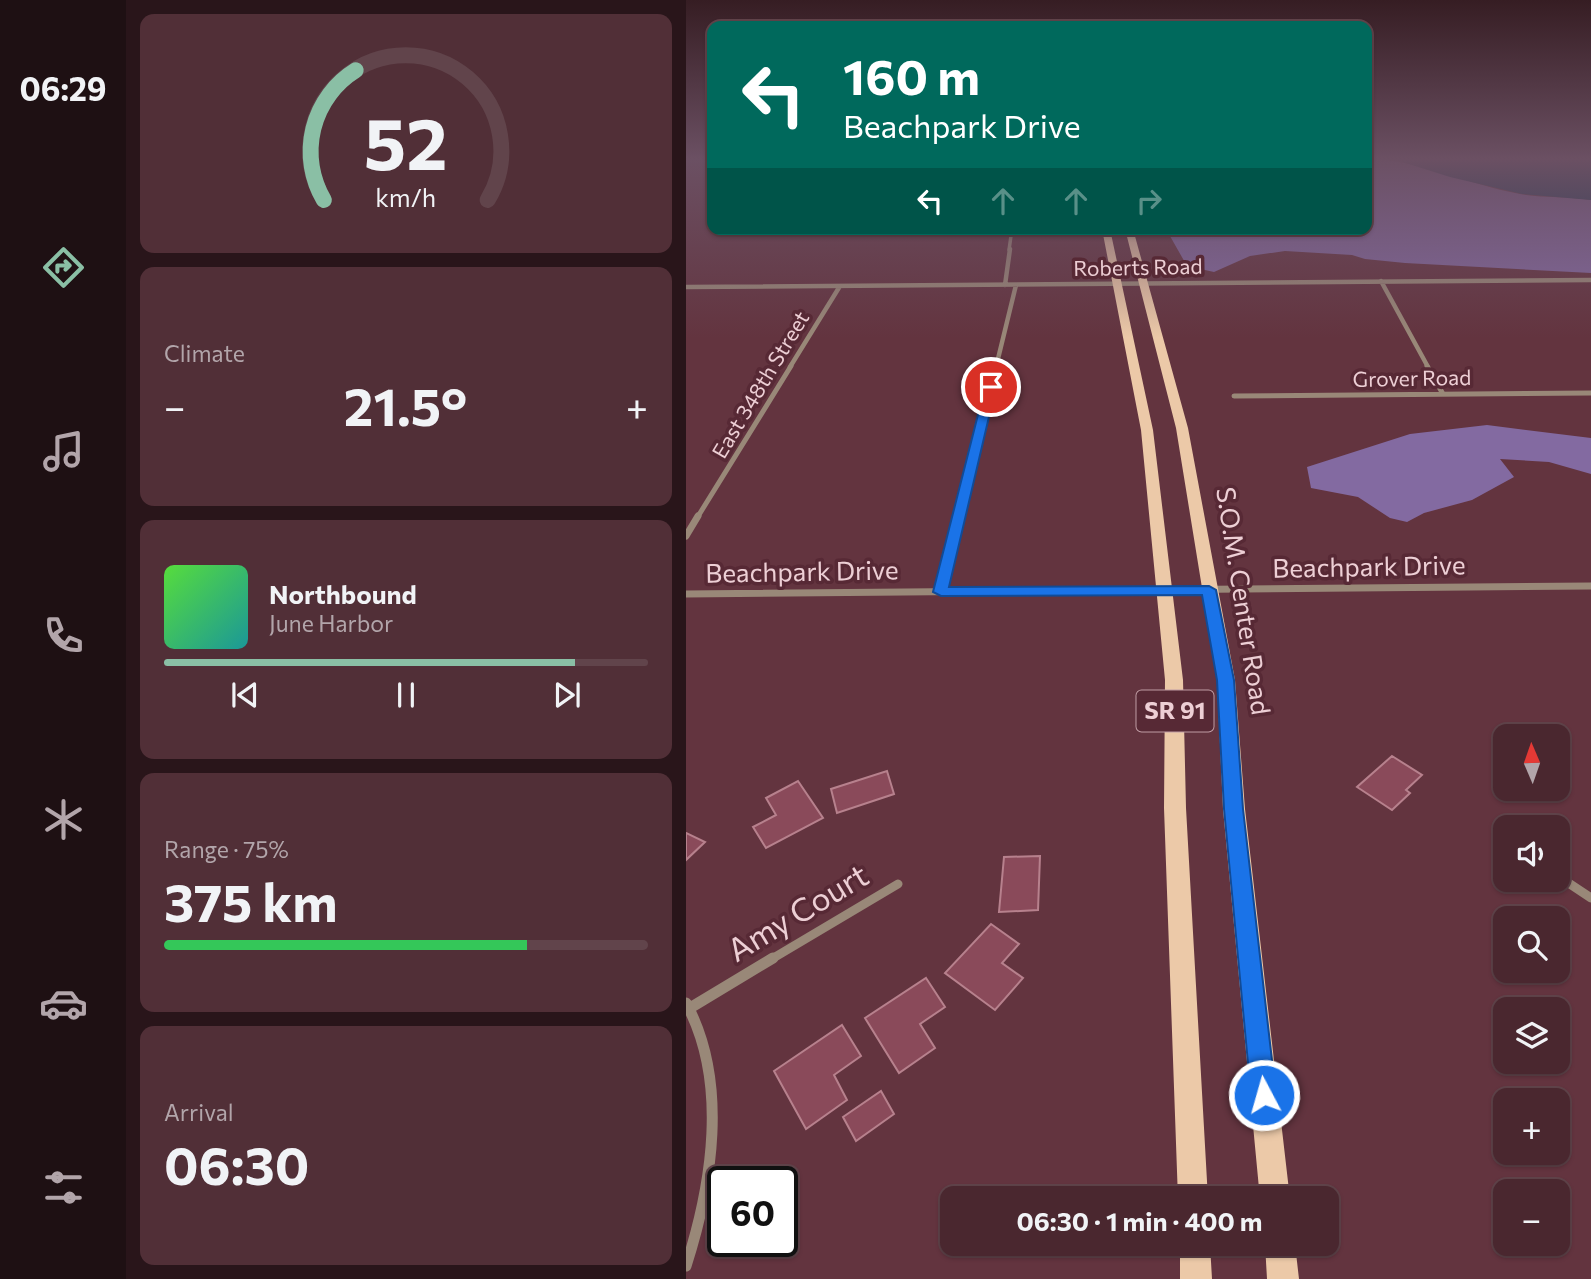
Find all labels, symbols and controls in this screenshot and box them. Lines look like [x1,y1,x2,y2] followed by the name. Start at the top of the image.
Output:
[843,45,980,105] text: 160 m
[728,49,819,140] icon: left
[19,68,107,108] text: 06:29
[364,96,448,185] text: 52
[843,105,1081,145] text: Beachpark Drive
[376,181,436,211] text: km/h
[911,182,949,220] icon: left
[984,182,1022,220] icon: ahead
[1057,182,1095,220] icon: ahead
[1130,182,1168,220] icon: right
[39,243,88,292] icon: directions
[1073,253,1203,280] street label: Roberts Road
[706,306,813,462] street label: East 348th Street
[164,339,245,367] text: Climate
[961,357,1021,417] pin
[1352,364,1471,391] street label: Grover Road
[972,368,1010,406] icon: arrive
[344,373,467,437] text: 21.5°
[164,382,186,429] text: −
[626,382,648,429] text: +
[39,427,88,476] icon: music
[1211,485,1278,717] street label: S.O.M. Center Road
[1272,548,1466,583] street label: Beachpark Drive
[705,553,899,588] street label: Beachpark Drive
[269,578,417,609] text: Northbound
[269,609,393,637] text: June Harbor
[39,611,88,660] icon: phone
[226,676,264,714] icon: previous
[387,676,425,714] icon: pause
[548,676,586,714] icon: next
[1136,690,1214,732] road number: SR 91
[1493,724,1570,802] north arrow
[1493,724,1570,1256] map controls
[39,795,88,844] icon: climate
[1493,815,1570,892] button: sound
[164,835,289,863] text: Range · 75%
[719,854,875,969] street label: Amy Court
[164,869,338,933] text: 375 km
[1493,906,1570,983] button: search
[39,979,88,1028] icon: car
[1493,997,1570,1074] button: layers
[1227,1058,1301,1132] position arrow
[1493,1088,1570,1165] button: +
[164,1098,234,1126] text: Arrival
[164,1132,309,1196] text: 06:30
[39,1163,88,1212] icon: filters
[707,1166,798,1257] speed limit sign: 60
[1493,1179,1570,1256] button: −
[1016,1205,1263,1236] text: 06:30 · 1 min · 400 m

